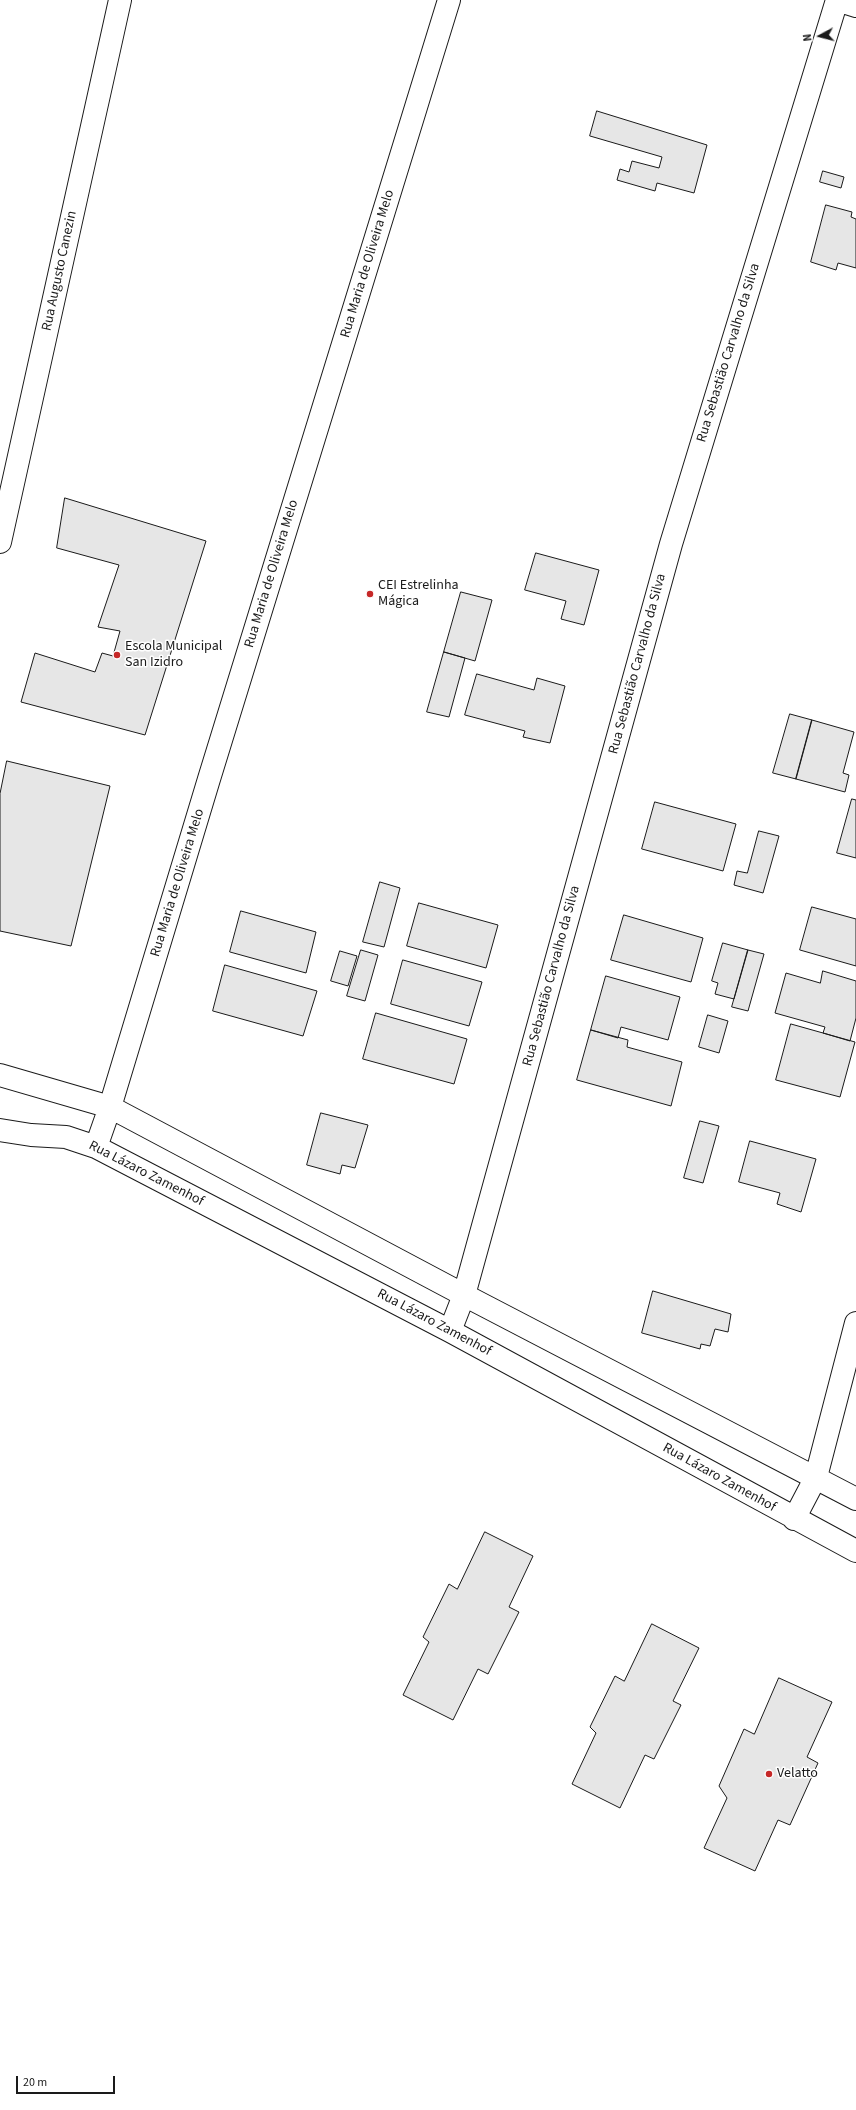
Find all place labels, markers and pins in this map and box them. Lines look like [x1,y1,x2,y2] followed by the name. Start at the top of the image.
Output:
[378,578,459,610] place label: CEI Estrelinha Mágica
[365,589,375,599] marker: CEI Estrelinha Mágica
[125,639,222,672] place label: Escola Municipal San Izidro
[112,650,122,660] marker: Escola Municipal San Izidro
[777,1766,818,1782] place label: Velatto
[764,1769,774,1779] marker: Velatto

